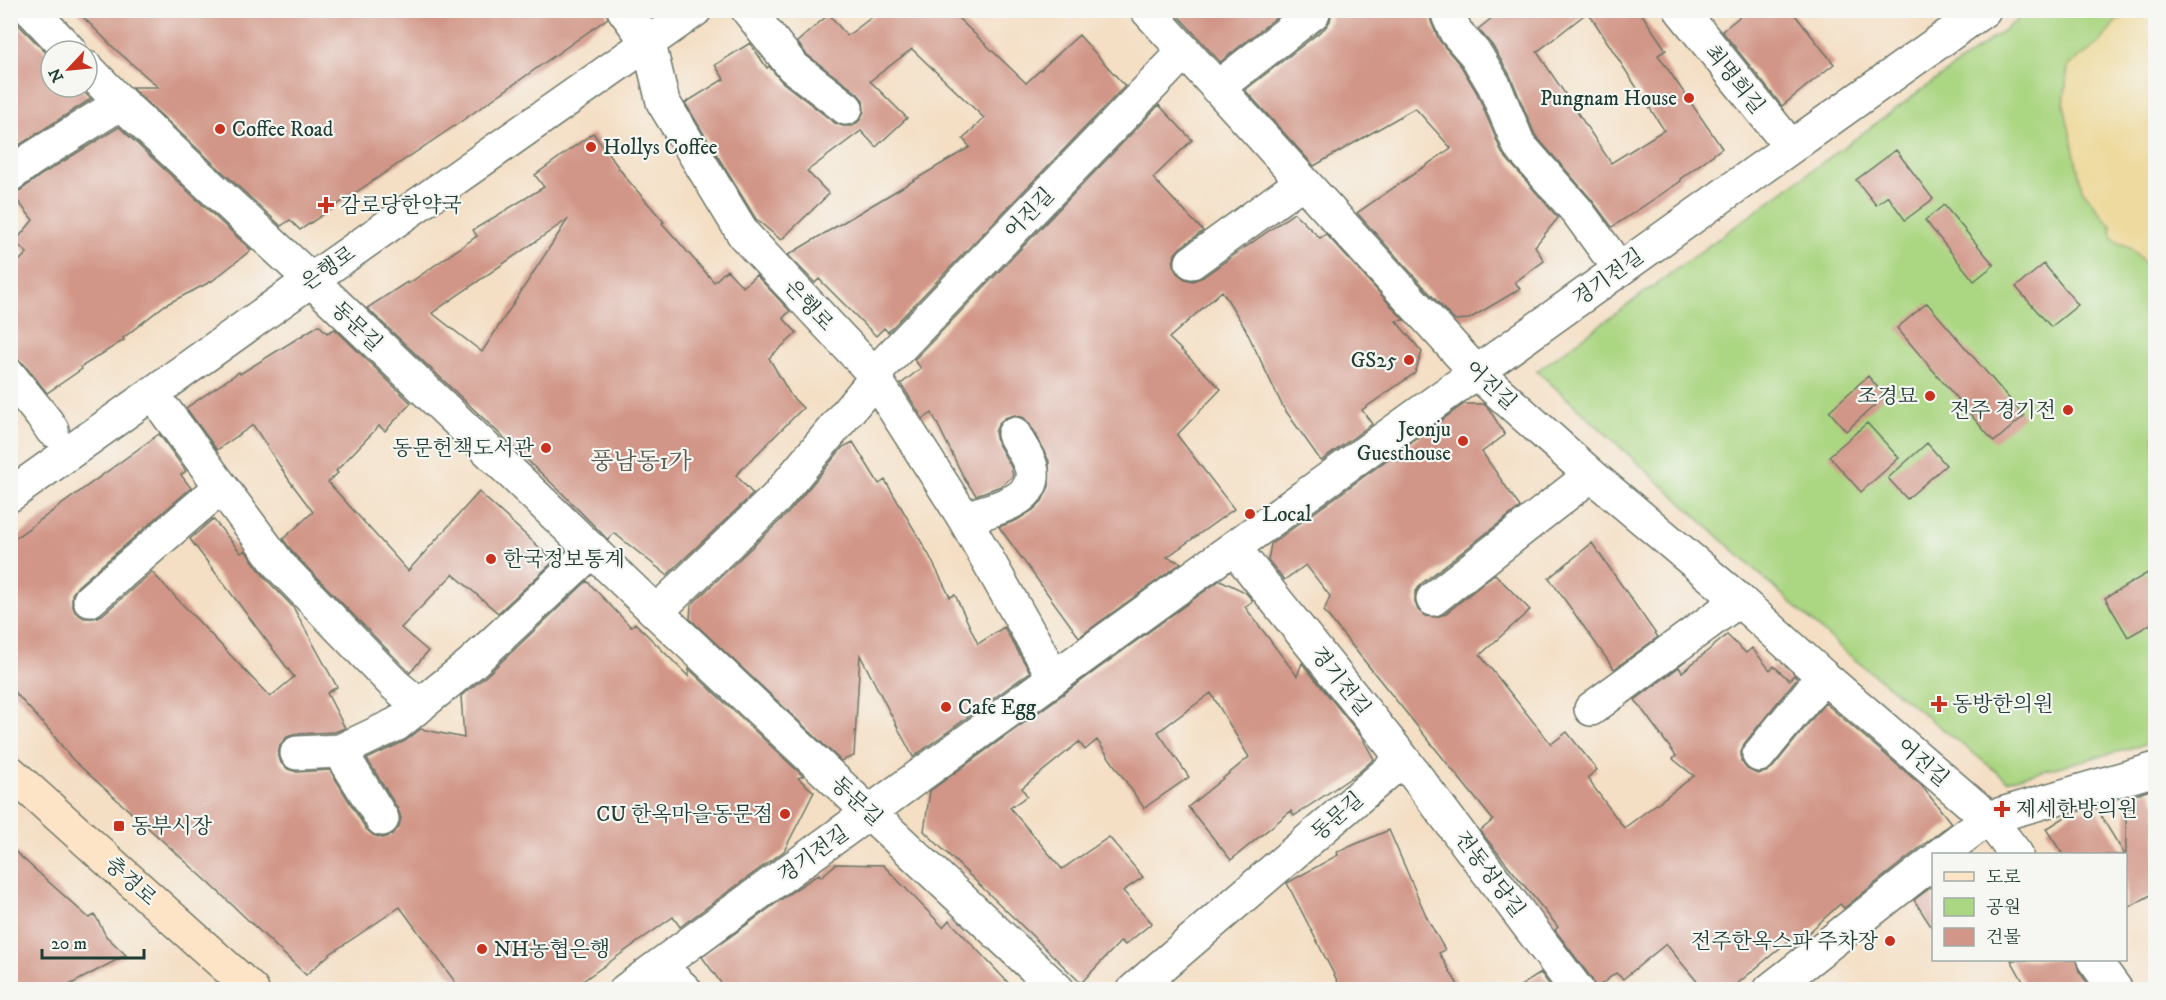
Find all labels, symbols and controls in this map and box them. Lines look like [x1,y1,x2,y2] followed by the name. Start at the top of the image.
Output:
[39,39,99,99] north arrow
[1699,40,1770,119] street label: 최명희길
[45,65,68,85] text: N
[1540,86,1677,112] place label: Pungnam House
[1682,91,1696,105] marker: Pungnam House
[232,117,334,143] place label: Coffee Road
[213,122,227,136] marker: Coffee Road
[603,135,718,161] place label: Hollys Coffee
[584,140,598,154] marker: Hollys Coffee
[999,183,1060,245] street label: 어진길
[340,193,462,219] place label: 감로당한약국
[317,196,335,214] marker: 감로당한약국
[296,241,361,297] street label: 은행로
[1568,243,1649,312] street label: 경기전길
[778,275,839,337] street label: 은행로
[325,296,387,357] street label: 동문길
[1351,348,1397,374] place label: GS25
[1402,353,1416,367] marker: GS25
[1459,355,1521,416] street label: 어진길
[1857,384,1918,410] place label: 조경묘
[1923,389,1937,403] marker: 조경묘
[1950,398,2056,424] place label: 전주 경기전
[2061,403,2075,417] marker: 전주 경기전
[1357,417,1451,467] place label: Jeonju Guesthouse
[1456,434,1470,448] marker: Jeonju Guesthouse
[392,436,535,462] place label: 동문헌책도서관
[539,441,553,455] marker: 동문헌책도서관
[590,447,692,477] district label: 풍남동1가
[1262,502,1312,528] place label: Local
[1243,507,1257,521] marker: Local
[503,547,625,573] place label: 한국정보통계
[484,552,498,566] marker: 한국정보통계
[1305,642,1376,721] street label: 경기전길
[1952,692,2053,718] place label: 동방한의원
[958,695,1037,721] place label: Cafe Egg
[1930,695,1948,713] marker: 동방한의원
[939,700,953,714] marker: Cafe Egg
[1891,733,1954,793] street label: 어진길
[825,771,887,832] street label: 동문길
[1306,787,1369,847] street label: 동문길
[2016,797,2138,823] place label: 제세한방의원
[1993,800,2011,818] marker: 제세한방의원
[596,802,773,828] place label: CU 한옥마을동문점
[778,807,792,821] marker: CU 한옥마을동문점
[131,814,213,840] place label: 동부시장
[112,819,126,833] marker: 동부시장
[773,820,854,889] street label: 경기전길
[1448,826,1530,923] street label: 전동성당길
[99,852,162,912] street label: 충경로
[1932,853,2127,961] legend
[1986,867,2021,889] text: 도로
[1986,897,2021,919] text: 공원
[42,922,144,960] scale bar
[1986,927,2021,949] text: 건물
[1691,929,1879,955] place label: 전주한옥스파 주차장
[51,933,87,955] text: 20 m
[1883,934,1897,948] marker: 전주한옥스파 주차장
[494,937,610,963] place label: NH농협은행
[475,942,489,956] marker: NH농협은행

